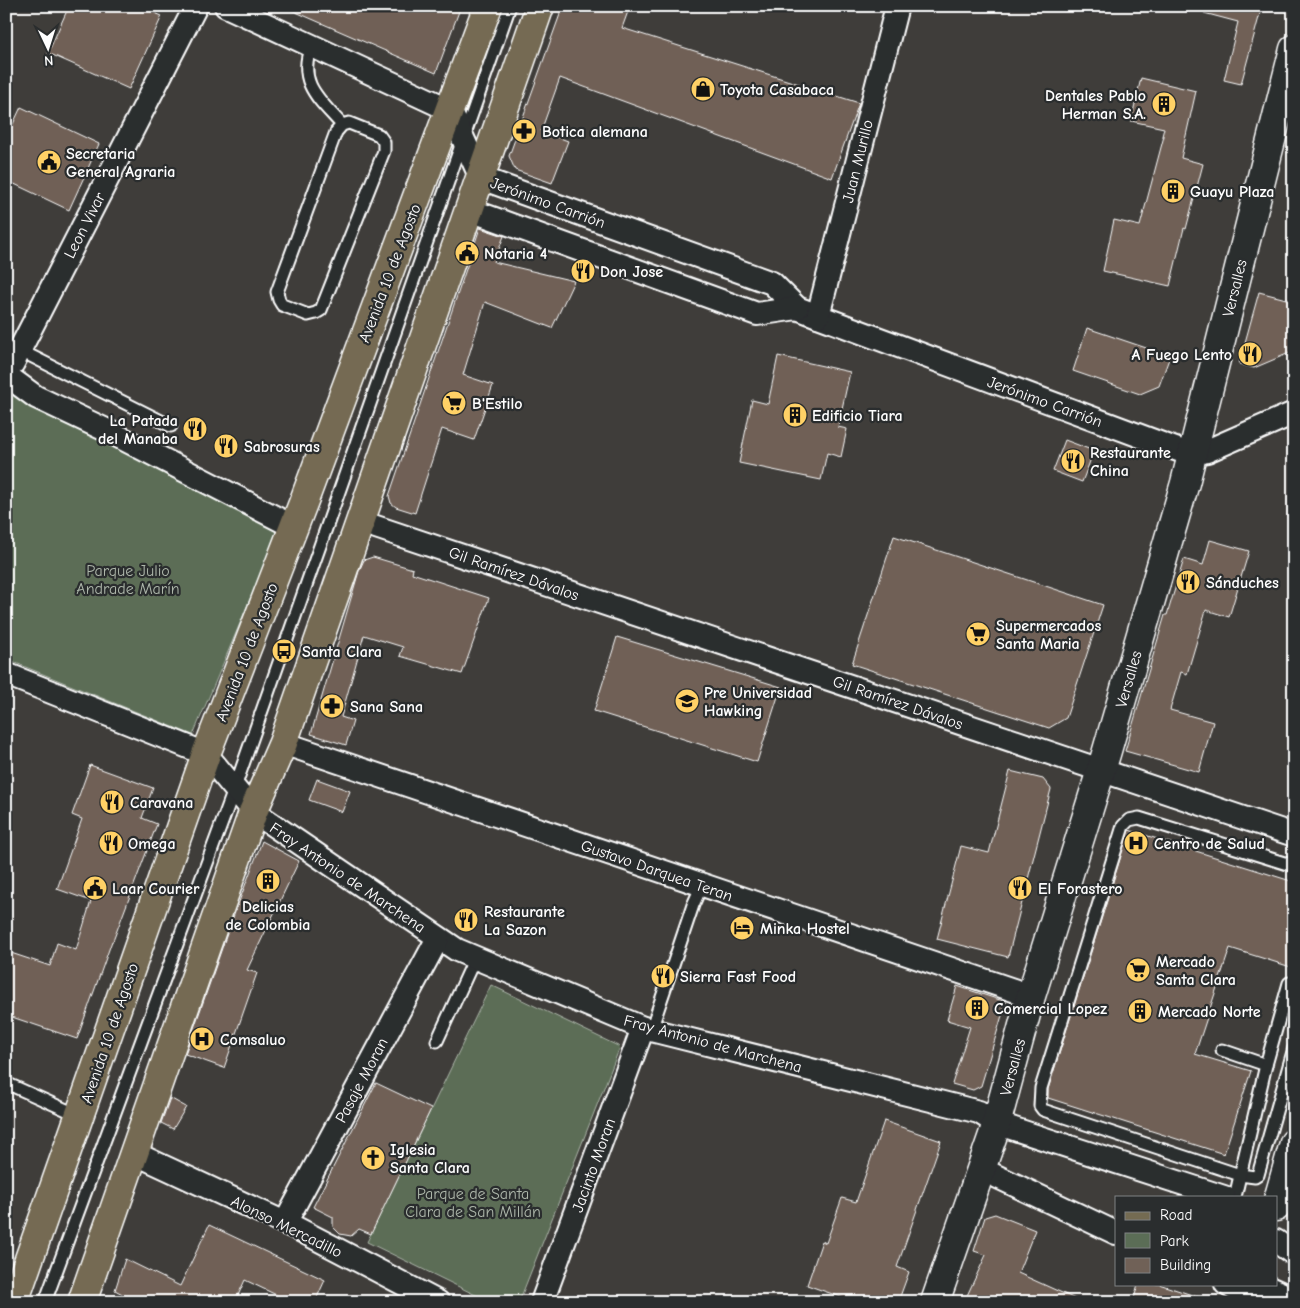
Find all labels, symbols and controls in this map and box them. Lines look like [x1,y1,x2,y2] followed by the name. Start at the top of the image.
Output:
[22,22,72,72] north arrow
[44,52,54,69] text: N
[690,76,716,102] shop icon: Toyota Casabaca
[720,81,834,99] place label: Toyota Casabaca
[1045,87,1146,123] place label: Dentales Pablo Herman S.A.
[1151,91,1177,117] building icon: Dentales Pablo Herman S.A.
[511,118,537,144] pharmacy icon: Botica alemana
[839,118,877,205] street label: Juan Murillo
[542,123,648,141] place label: Botica alemana
[66,145,175,181] place label: Secretaria General Agraria
[36,149,62,175] public building icon: Secretaria General Agraria
[488,174,608,232] street label: Jerónimo Carrión
[1160,178,1186,204] building icon: Guayu Plaza
[1190,183,1274,201] place label: Guayu Plaza
[61,189,109,261] street label: Leon Vivar
[355,202,425,345] street label: Avenida 10 de Agosto
[454,240,480,266] public building icon: Notaria 4
[484,245,547,263] place label: Notaria 4
[1219,257,1251,319] street label: Versalles
[570,258,596,284] restaurant icon: Don Jose
[600,263,663,281] place label: Don Jose
[1237,341,1263,367] restaurant icon: A Fuego Lento
[1131,346,1232,364] place label: A Fuego Lento
[985,373,1105,431] street label: Jerónimo Carrión
[441,390,467,416] supermarket icon: B'Estilo
[472,395,523,413] place label: B'Estilo
[782,402,808,428] building icon: Edificio Tiara
[812,407,903,425] place label: Edificio Tiara
[98,412,178,448] place label: La Patada del Manaba
[182,416,208,442] restaurant icon: La Patada del Manaba
[213,433,239,459] restaurant icon: Sabrosuras
[244,438,320,456] place label: Sabrosuras
[1090,444,1171,480] place label: Restaurante China
[1060,448,1086,474] restaurant icon: Restaurante China
[446,543,581,605] street label: Gil Ramírez Dávalos
[76,562,180,598] park label: Parque Julio Andrade Marín
[1175,569,1201,595] restaurant icon: Sánduches
[1206,574,1279,592] place label: Sánduches
[212,581,282,724] street label: Avenida 10 de Agosto
[996,617,1101,653] place label: Supermercados Santa Maria
[965,621,991,647] supermarket icon: Supermercados Santa Maria
[271,638,297,664] bus stop icon: Santa Clara
[302,643,382,661] place label: Santa Clara
[1112,648,1146,710] street label: Versalles
[830,672,965,734] street label: Gil Ramírez Dávalos
[704,684,812,720] place label: Pre Universidad Hawking
[674,688,700,714] school or university icon: Pre Universidad Hawking
[319,693,345,719] pharmacy icon: Sana Sana
[350,698,423,716] place label: Sana Sana
[99,789,125,815] restaurant icon: Caravana
[130,794,193,812] place label: Caravana
[266,819,429,937] street label: Fray Antonio de Marchena
[98,830,124,856] restaurant icon: Omega
[1123,830,1149,856] hospital icon: Centro de Salud
[128,835,176,853] place label: Omega
[1154,835,1265,853] place label: Centro de Salud
[578,836,735,905] street label: Gustavo Darquea Teran
[255,868,281,894] building icon: Delicias de Colombia
[82,875,108,901] public building icon: Laar Courier
[1007,875,1033,901] restaurant icon: El Forastero
[112,880,200,898] place label: Laar Courier
[1038,880,1123,898] place label: El Forastero
[226,898,311,934] place label: Delicias de Colombia
[484,903,565,939] place label: Restaurante La Sazon
[453,907,479,933] restaurant icon: Restaurante La Sazon
[729,915,755,941] hotel icon: Minka Hostel
[760,920,850,938] place label: Minka Hostel
[1156,953,1236,989] place label: Mercado Santa Clara
[1125,957,1151,983] supermarket icon: Mercado Santa Clara
[78,961,142,1106] street label: Avenida 10 de Agosto
[650,963,676,989] restaurant icon: Sierra Fast Food
[680,968,796,986] place label: Sierra Fast Food
[964,995,990,1021] building icon: Comercial Lopez
[1127,998,1153,1024] building icon: Mercado Norte
[994,1000,1107,1018] place label: Comercial Lopez
[1158,1003,1261,1021] place label: Mercado Norte
[622,1011,804,1076] street label: Fray Antonio de Marchena
[189,1026,215,1052] hospital icon: Comsaluo
[220,1031,286,1049] place label: Comsaluo
[332,1035,392,1126] street label: Pasaje Moran
[997,1036,1029,1098] street label: Versalles
[569,1116,619,1215] street label: Jacinto Moran
[390,1141,470,1177] place label: Iglesia Santa Clara
[360,1145,386,1171] church icon: Iglesia Santa Clara
[405,1185,541,1221] park label: Parque de Santa Clara de San Millán
[228,1192,345,1262] street label: Alonso Mercadillo
[1115,1196,1278,1286] legend
[1160,1206,1192,1224] text: Road
[1160,1232,1189,1250] text: Park
[1160,1256,1211,1274] text: Building

